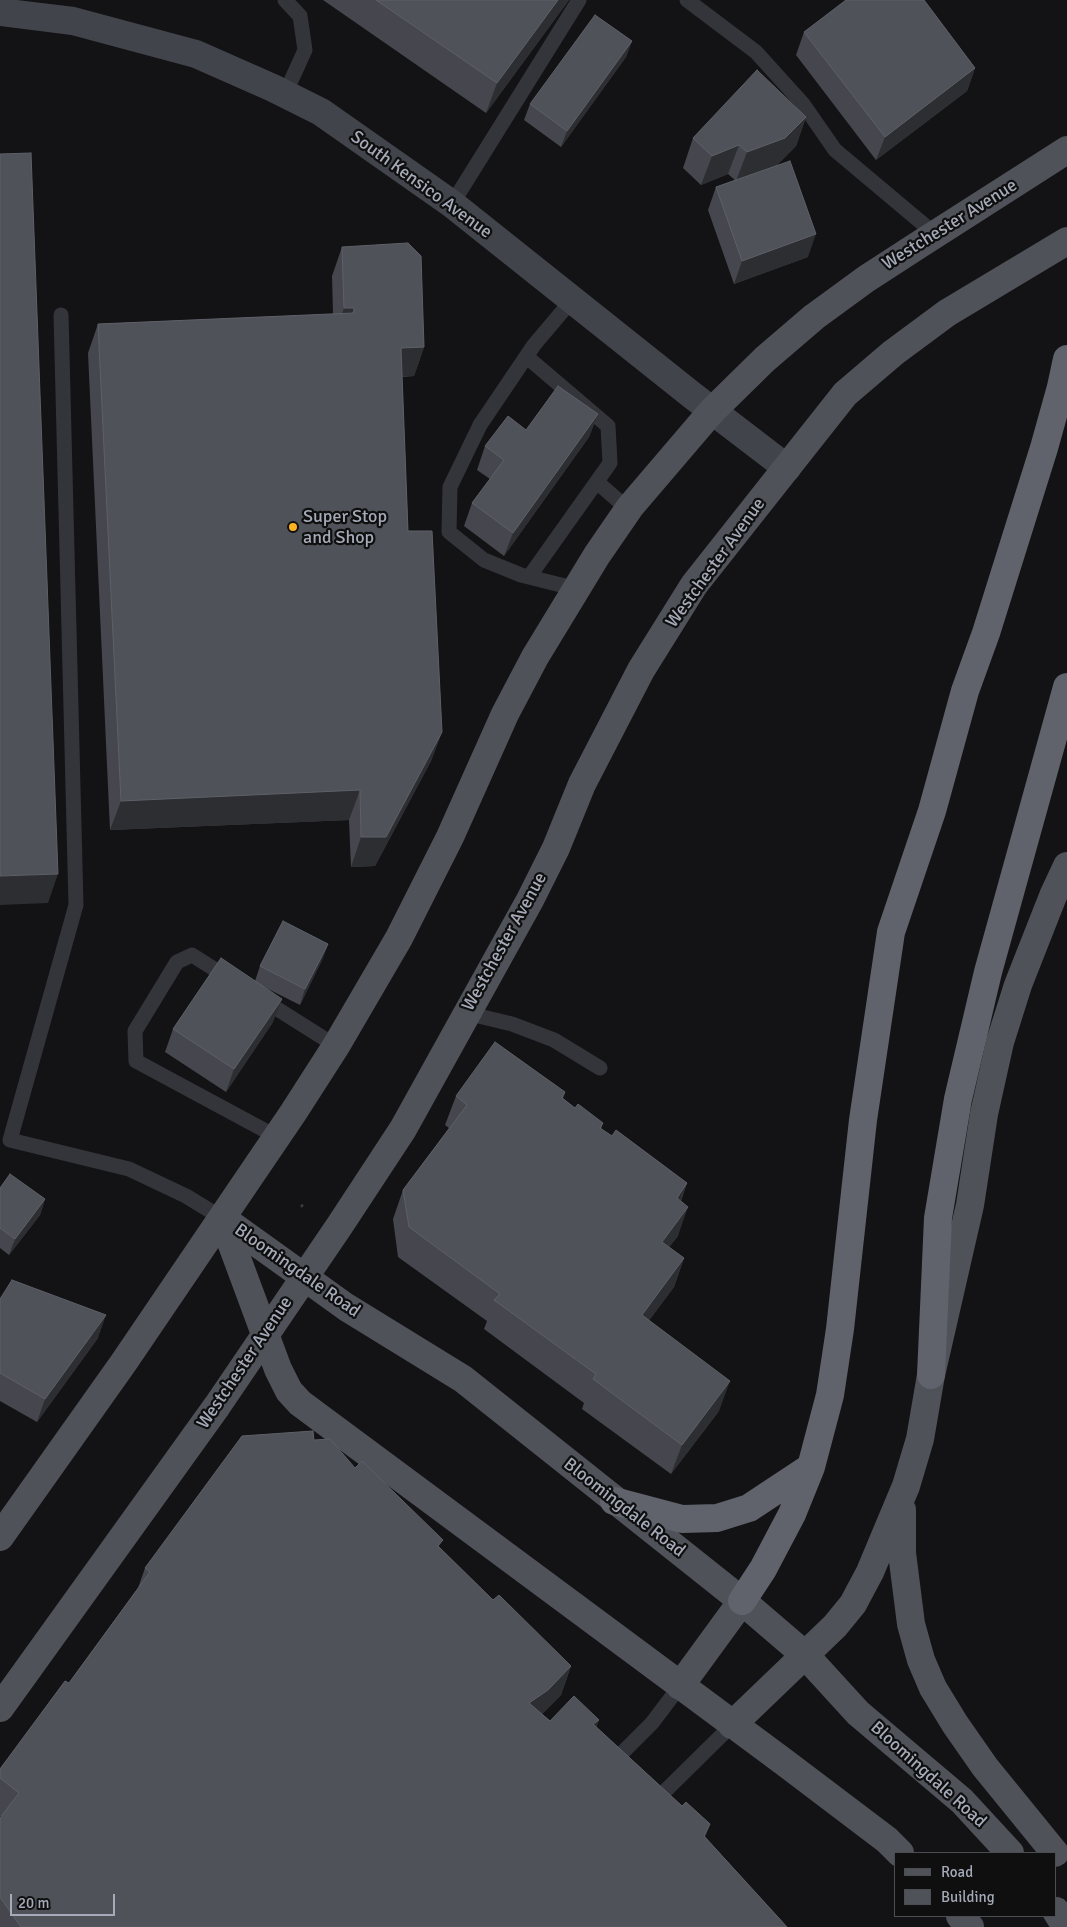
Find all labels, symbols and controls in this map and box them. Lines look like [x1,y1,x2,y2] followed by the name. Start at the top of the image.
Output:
[346,127,496,243] street label: South Kensico Avenue
[879,175,1021,275] street label: Westchester Avenue
[662,494,770,632] street label: Westchester Avenue
[303,506,387,548] place label: Super Stop and Shop
[287,521,299,533] marker: Super Stop and Shop
[458,869,552,1015] street label: Westchester Avenue
[230,1220,364,1322] street label: Bloomingdale Road
[193,1293,297,1433] street label: Westchester Avenue
[559,1454,689,1562] street label: Bloomingdale Road
[866,1717,990,1833] street label: Bloomingdale Road
[894,1852,1057,1917] legend
[941,1863,973,1881] text: Road
[12,1884,118,1916] scale bar
[941,1888,995,1906] text: Building
[18,1894,49,1912] text: 20 m

